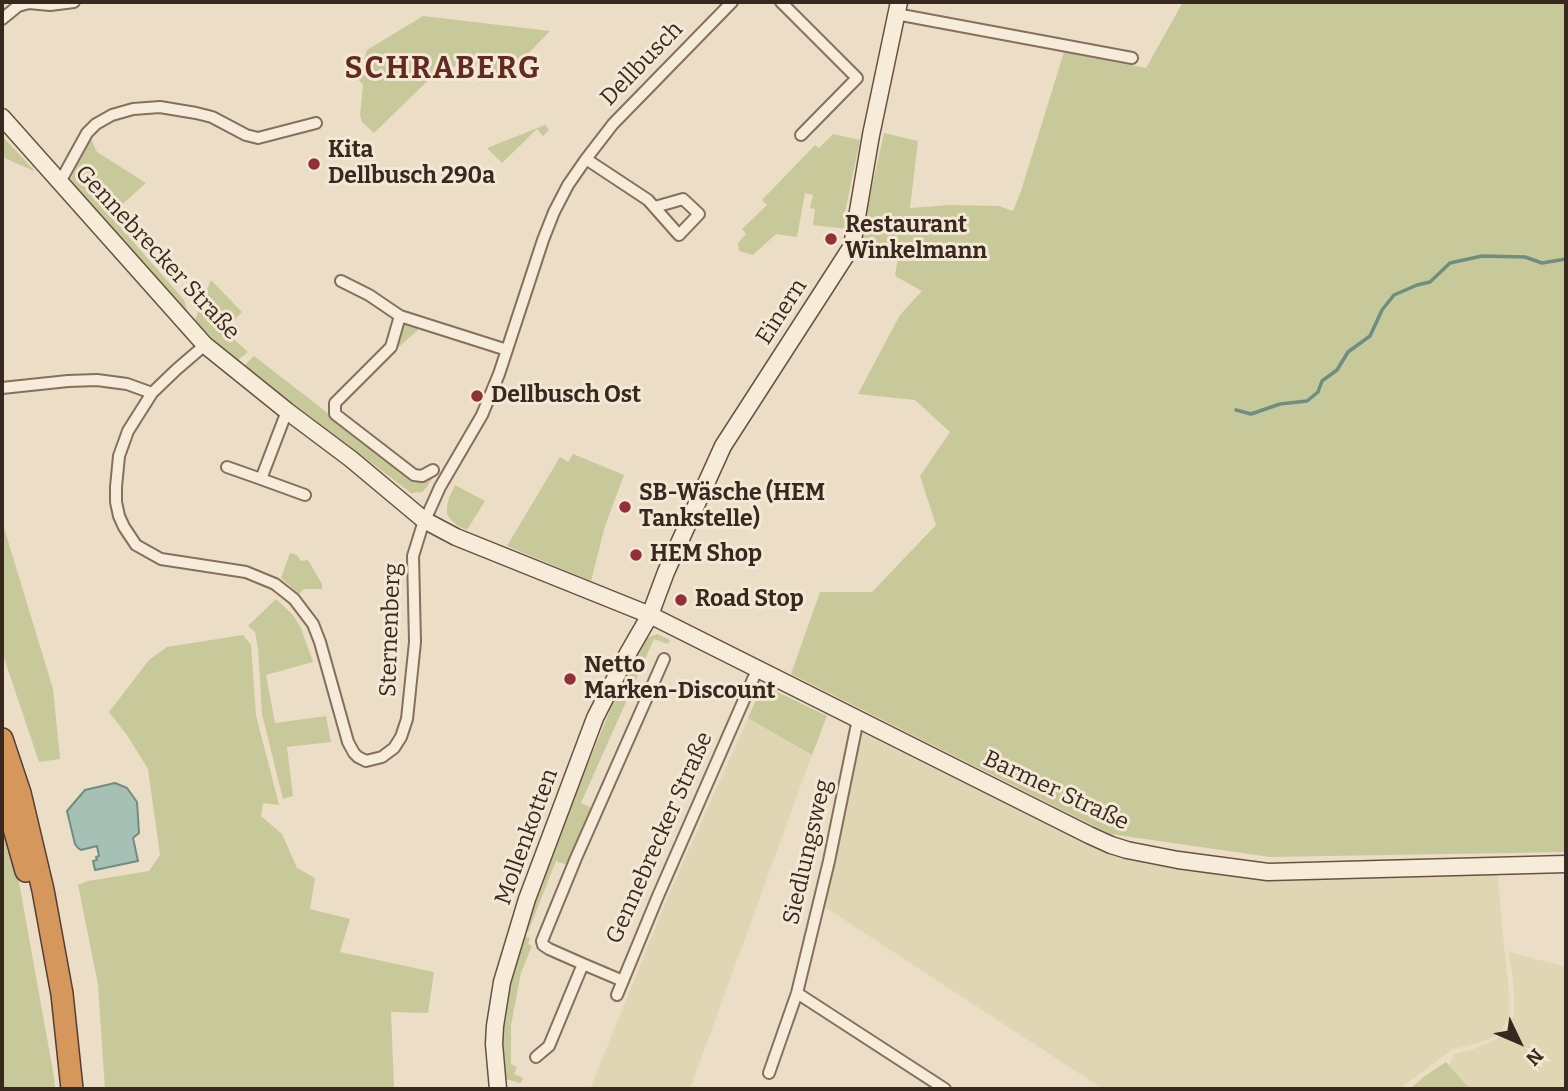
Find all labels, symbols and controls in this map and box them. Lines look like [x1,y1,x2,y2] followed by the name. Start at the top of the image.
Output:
[595,16,689,112] street label: Dellbusch
[346,52,540,88] district label: SCHRABERG
[328,137,495,191] place label: Kita Dellbusch 290a
[306,156,322,172] marker: Kita Dellbusch 290a
[69,160,245,346] street label: Gennebrecker Straße
[845,212,987,266] place label: Restaurant Winkelmann
[823,231,839,247] marker: Restaurant Winkelmann
[751,274,813,350] street label: Einern
[491,382,641,410] place label: Dellbusch Ost
[469,388,485,404] marker: Dellbusch Ost
[639,480,825,534] place label: SB-Wäsche (HEM Tankstelle)
[617,499,633,515] marker: SB-Wäsche (HEM Tankstelle)
[650,541,762,569] place label: HEM Shop
[628,547,644,563] marker: HEM Shop
[375,563,407,697] street label: Sternenberg
[695,586,804,614] place label: Road Stop
[673,592,689,608] marker: Road Stop
[584,652,776,706] place label: Netto Marken-Discount
[562,671,578,687] marker: Netto Marken-Discount
[601,728,719,948] street label: Gennebrecker Straße
[979,745,1133,837] street label: Barmer Straße
[490,765,564,909] street label: Mollenkotten
[778,777,838,927] street label: Siedlungsweg
[1484,1007,1554,1077] north arrow
[1521,1044,1548,1070] text: N

